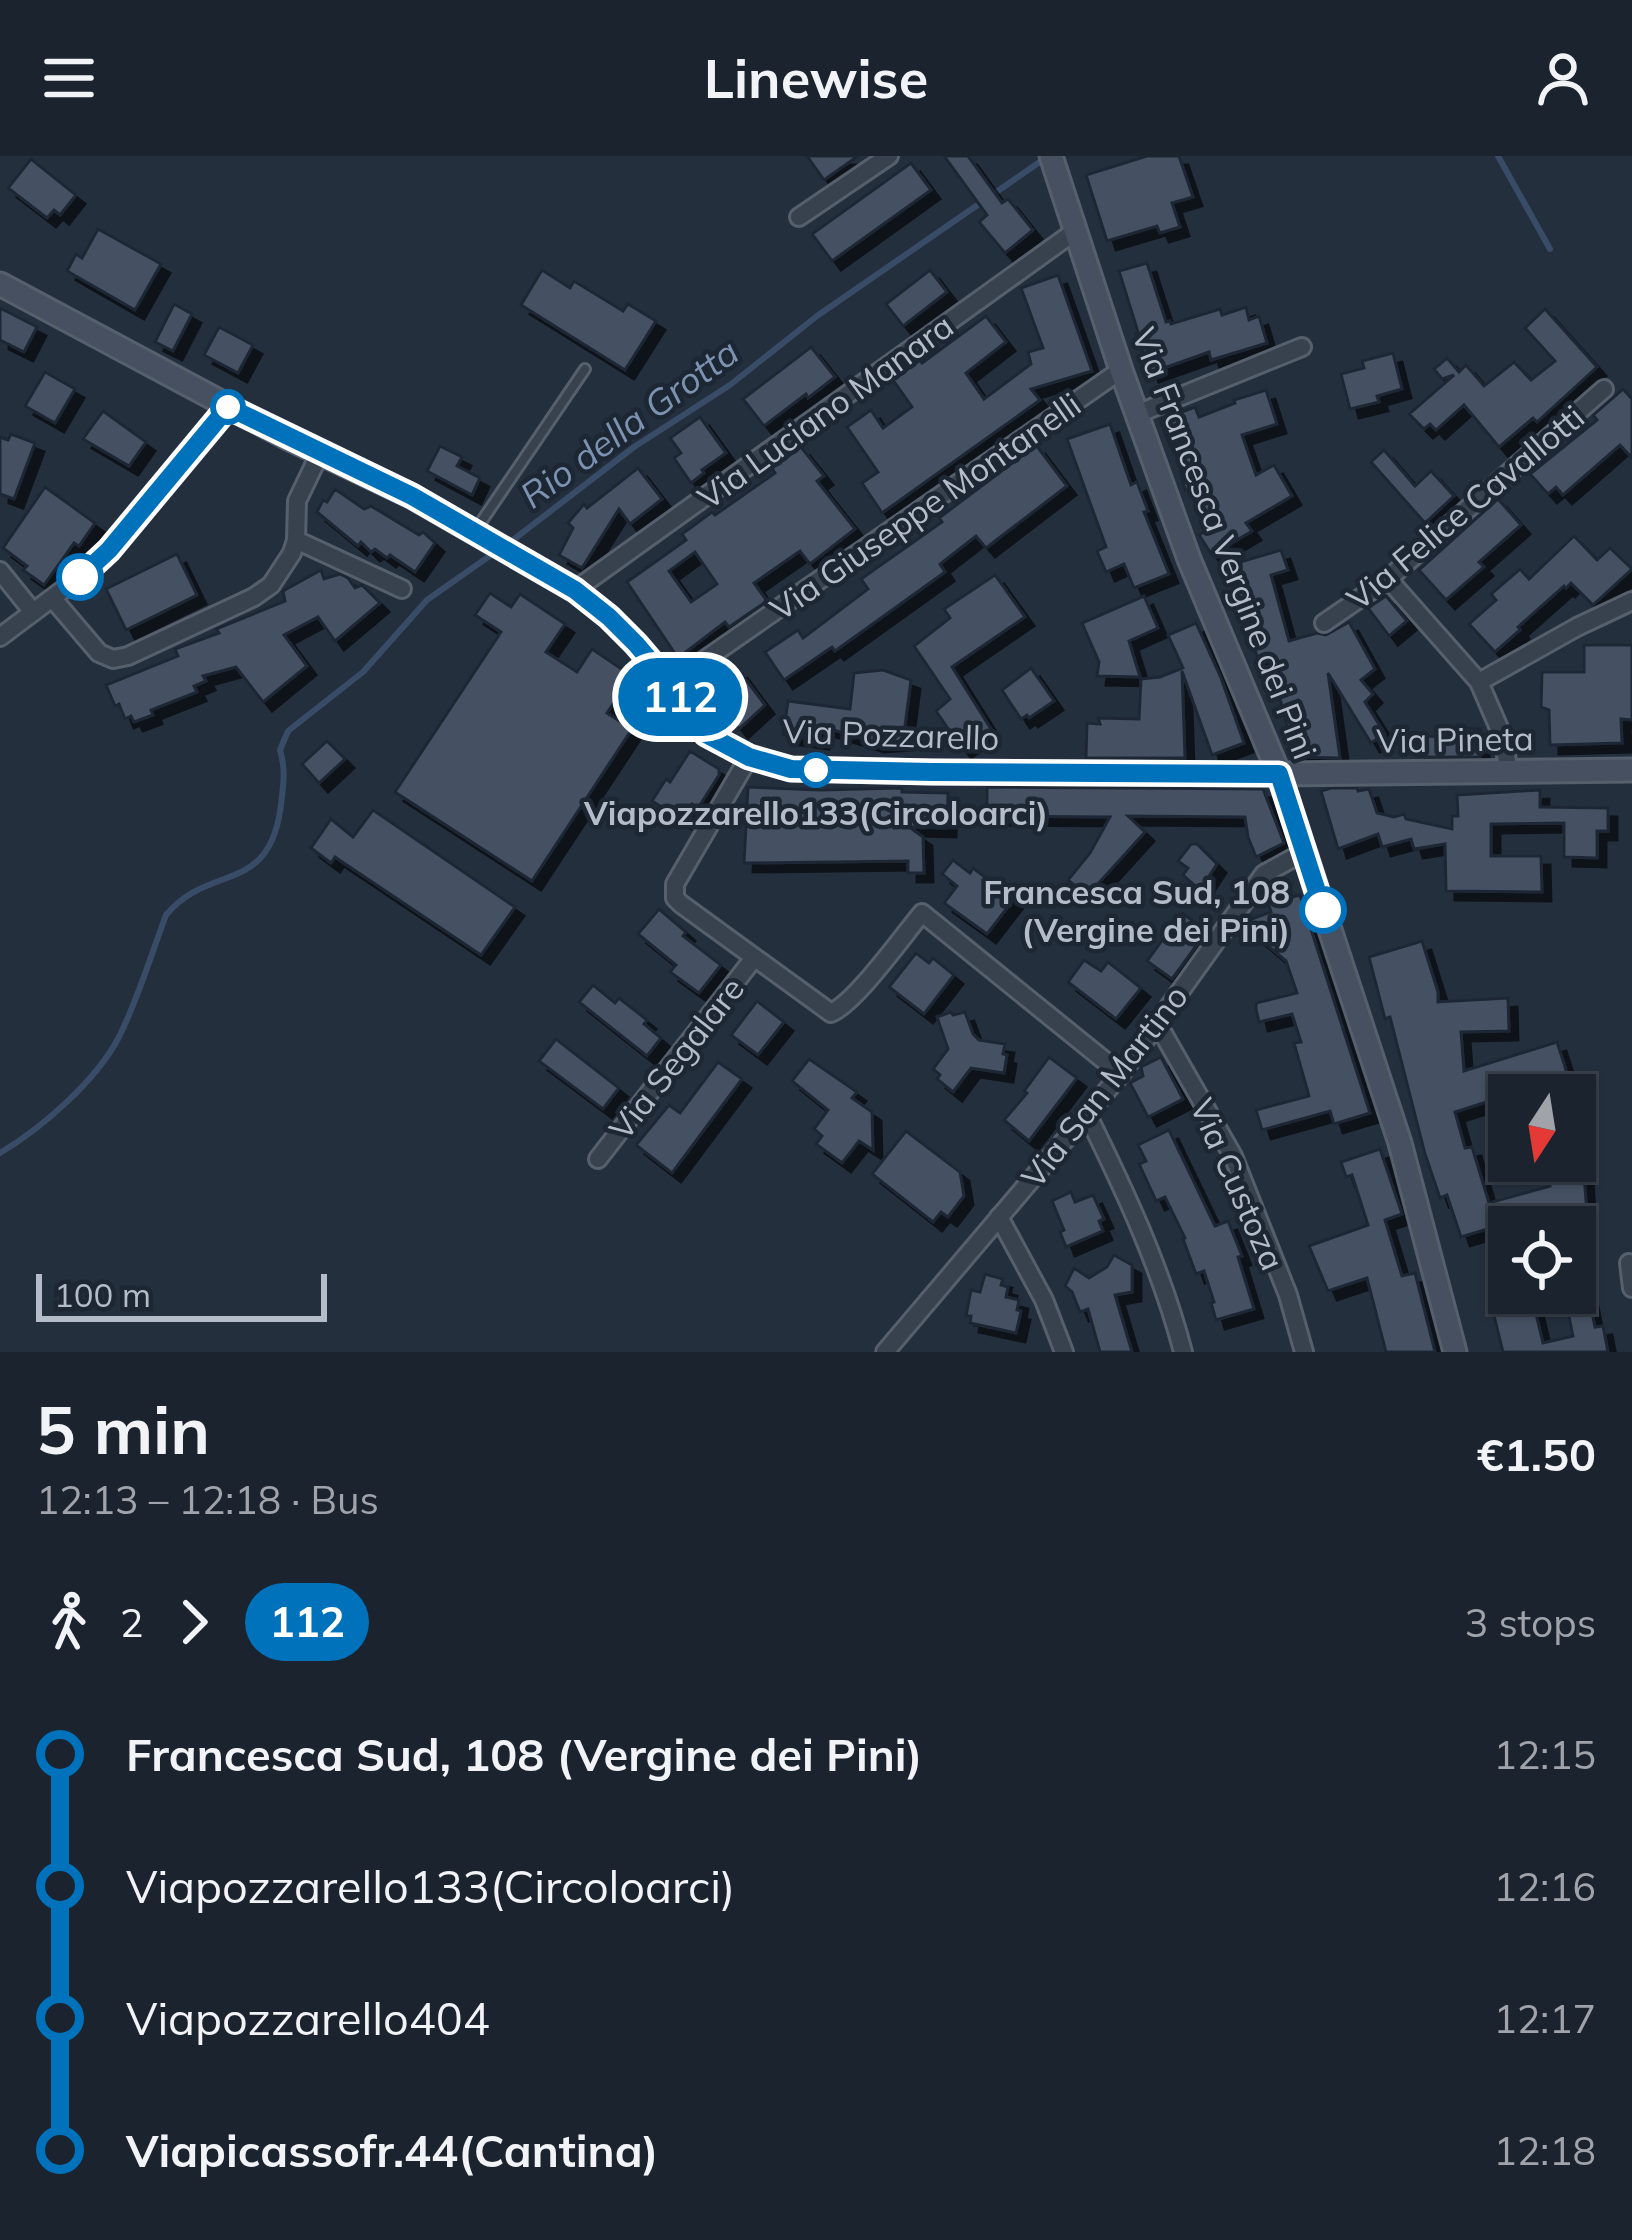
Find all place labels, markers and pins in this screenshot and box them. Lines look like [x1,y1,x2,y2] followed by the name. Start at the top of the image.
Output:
[212,391,244,423] unlabelled marker
[58,555,102,599] unlabelled marker
[800,754,832,786] marker: Viapozzarello133(Circoloarci)
[583,792,1048,833] place label: Viapozzarello133(Circoloarci)
[983,871,1290,950] place label: Francesca Sud, 108 (Vergine dei Pini)
[1301,888,1345,932] marker: Francesca Sud, 108 (Vergine dei Pini)

